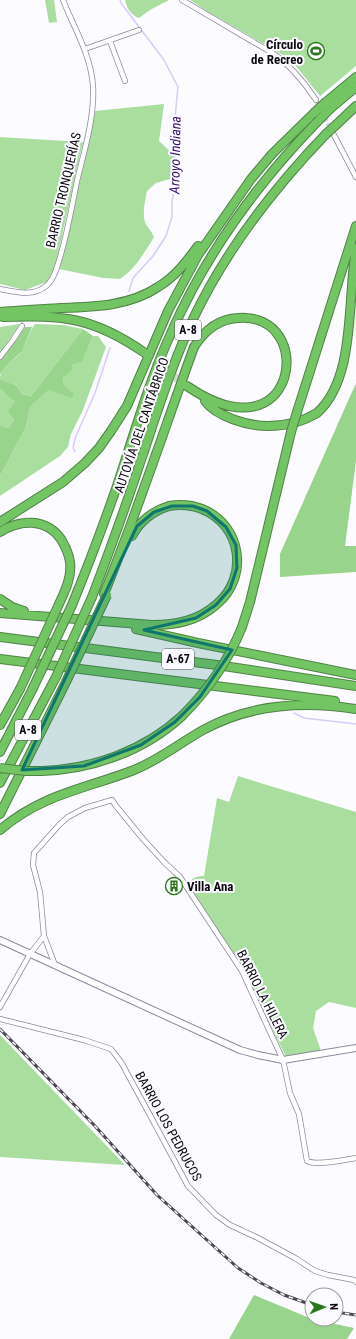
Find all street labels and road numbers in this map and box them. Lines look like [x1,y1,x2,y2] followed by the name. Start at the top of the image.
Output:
[43,131,84,249] street label: BARRIO TRONQUERÍAS
[175,320,201,340] road number: A-8
[111,355,172,495] street label: AUTOVÍA DEL CANTÁBRICO
[162,649,194,669] road number: A-67
[15,720,41,740] road number: A-8
[234,947,292,1042] street label: BARRIO LA HILERA
[132,1069,205,1184] street label: BARRIO LOS PEDRUCOS

